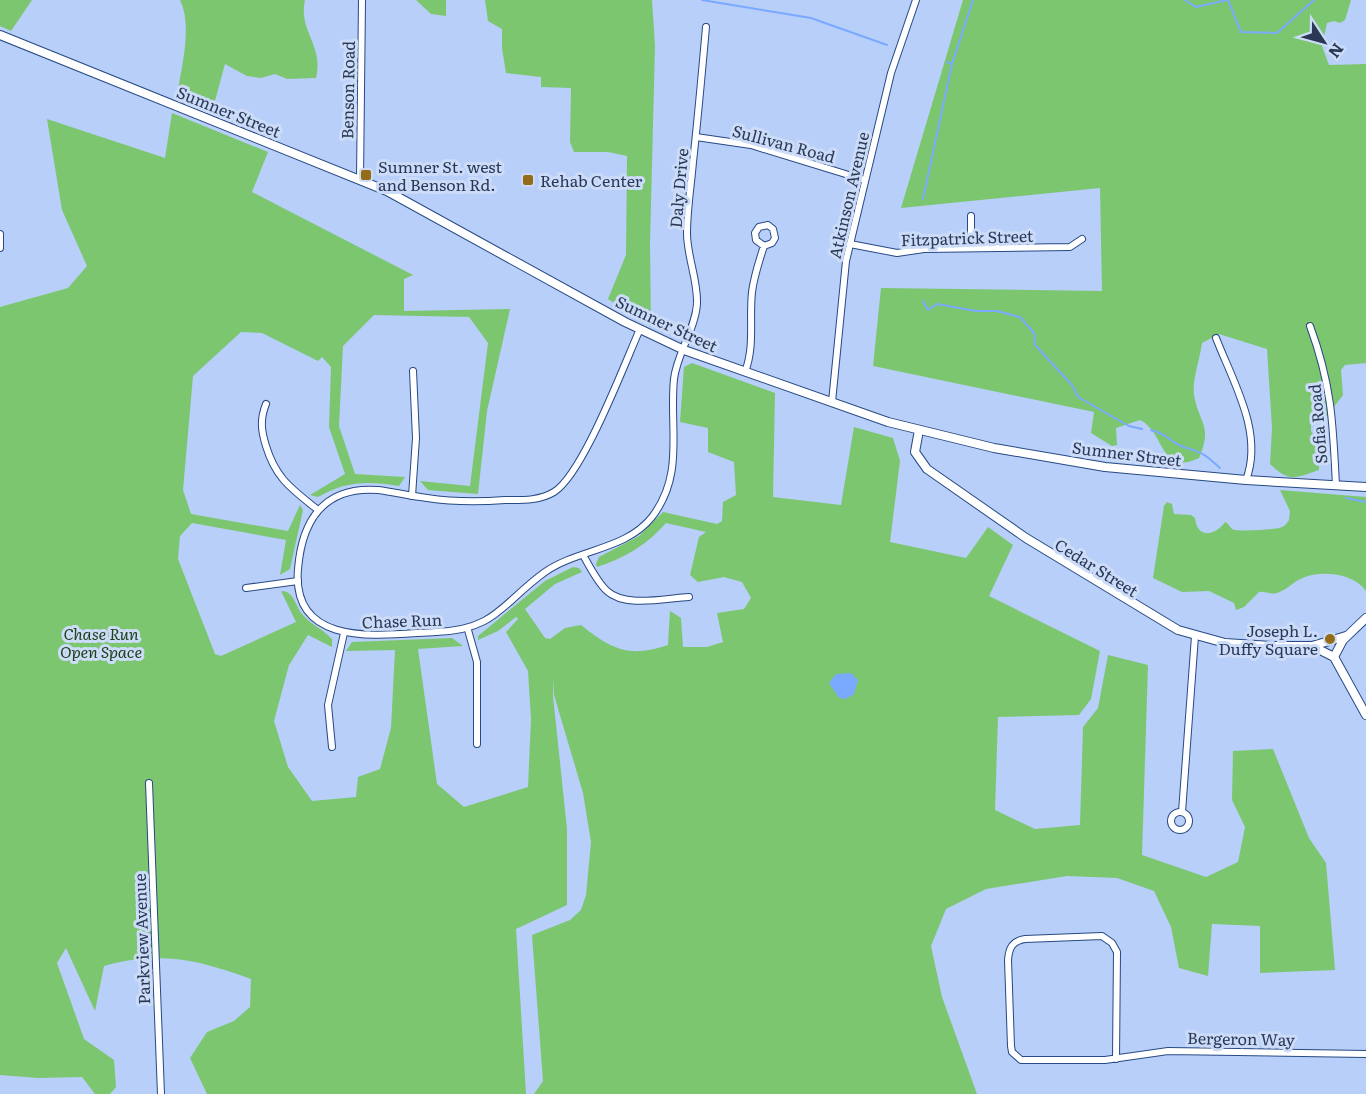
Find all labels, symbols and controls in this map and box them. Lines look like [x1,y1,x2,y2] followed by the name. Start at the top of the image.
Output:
[1294,12,1354,72] north arrow
[1323,39,1351,64] text: N
[334,40,360,139] street label: Benson Road
[173,79,285,143] street label: Sumner Street
[730,118,838,168] street label: Sullivan Road
[822,129,874,261] street label: Atkinson Avenue
[663,147,693,229] street label: Daly Drive
[378,154,502,196] place label: Sumner St. west and Benson Rd.
[359,168,373,182] marker: Sumner St. west and Benson Rd.
[540,168,643,192] place label: Rehab Center
[521,173,535,187] marker: Rehab Center
[900,223,1034,251] street label: Fitzpatrick Street
[612,289,722,357] street label: Sumner Street
[1302,383,1332,465] street label: Sofia Road
[1071,434,1184,472] street label: Sumner Street
[1051,532,1144,602] street label: Cedar Street
[361,607,443,633] street label: Chase Run
[1218,618,1318,660] place label: Joseph L. Duffy Square
[60,621,142,663] park label: Chase Run Open Space
[1323,632,1337,646] marker: Joseph L. Duffy Square
[127,873,155,1005] street label: Parkview Avenue
[1187,1025,1296,1051] street label: Bergeron Way

